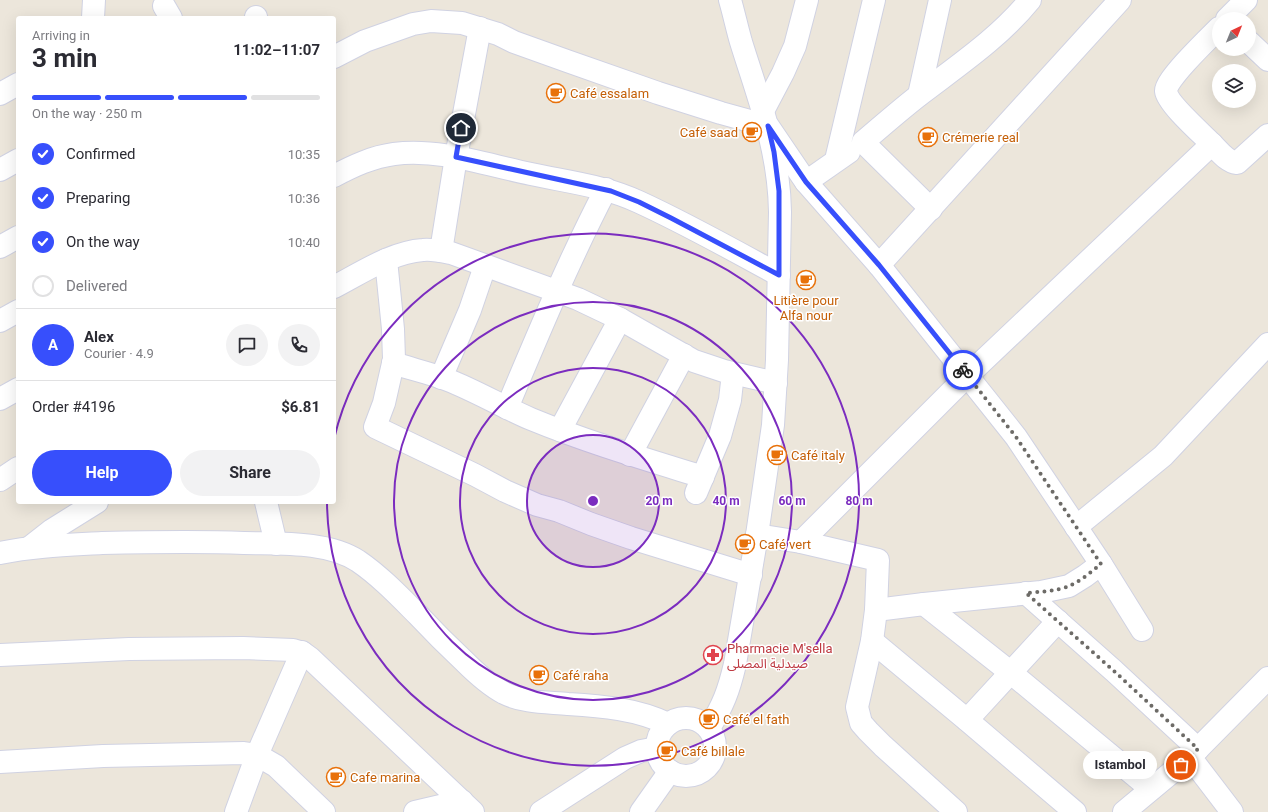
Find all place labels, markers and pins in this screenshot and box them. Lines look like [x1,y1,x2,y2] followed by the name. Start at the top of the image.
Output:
[545,82,567,104] cafe icon: Café essalam
[570,86,649,101] place label: Café essalam
[444,111,478,145] pin
[741,121,763,143] cafe icon: Café saad
[680,125,738,140] place label: Café saad
[917,126,939,148] cafe icon: Crémerie real
[942,130,1019,145] place label: Crémerie real
[795,269,817,291] cafe icon: Litière pour Alfa nour
[773,293,839,323] place label: Litière pour Alfa nour
[766,444,788,466] cafe icon: Café italy
[791,448,845,463] place label: Café italy
[586,494,600,508] centre of rings
[734,533,756,555] cafe icon: Café vert
[759,537,811,552] place label: Café vert
[727,641,833,672] place label: Pharmacie M'sella صيدلية المصلى
[702,644,724,666] pharmacy icon: Pharmacie M'sella صيدلية المصلى
[528,664,550,686] cafe icon: Café raha
[553,668,608,683] place label: Café raha
[698,708,720,730] cafe icon: Café el fath
[723,712,789,727] place label: Café el fath
[656,740,678,762] cafe icon: Café billale
[681,744,745,759] place label: Café billale
[1164,748,1198,782] pin
[1083,751,1157,779] callout: Istambol
[325,766,347,788] cafe icon: Cafe marina
[350,770,420,785] place label: Cafe marina

